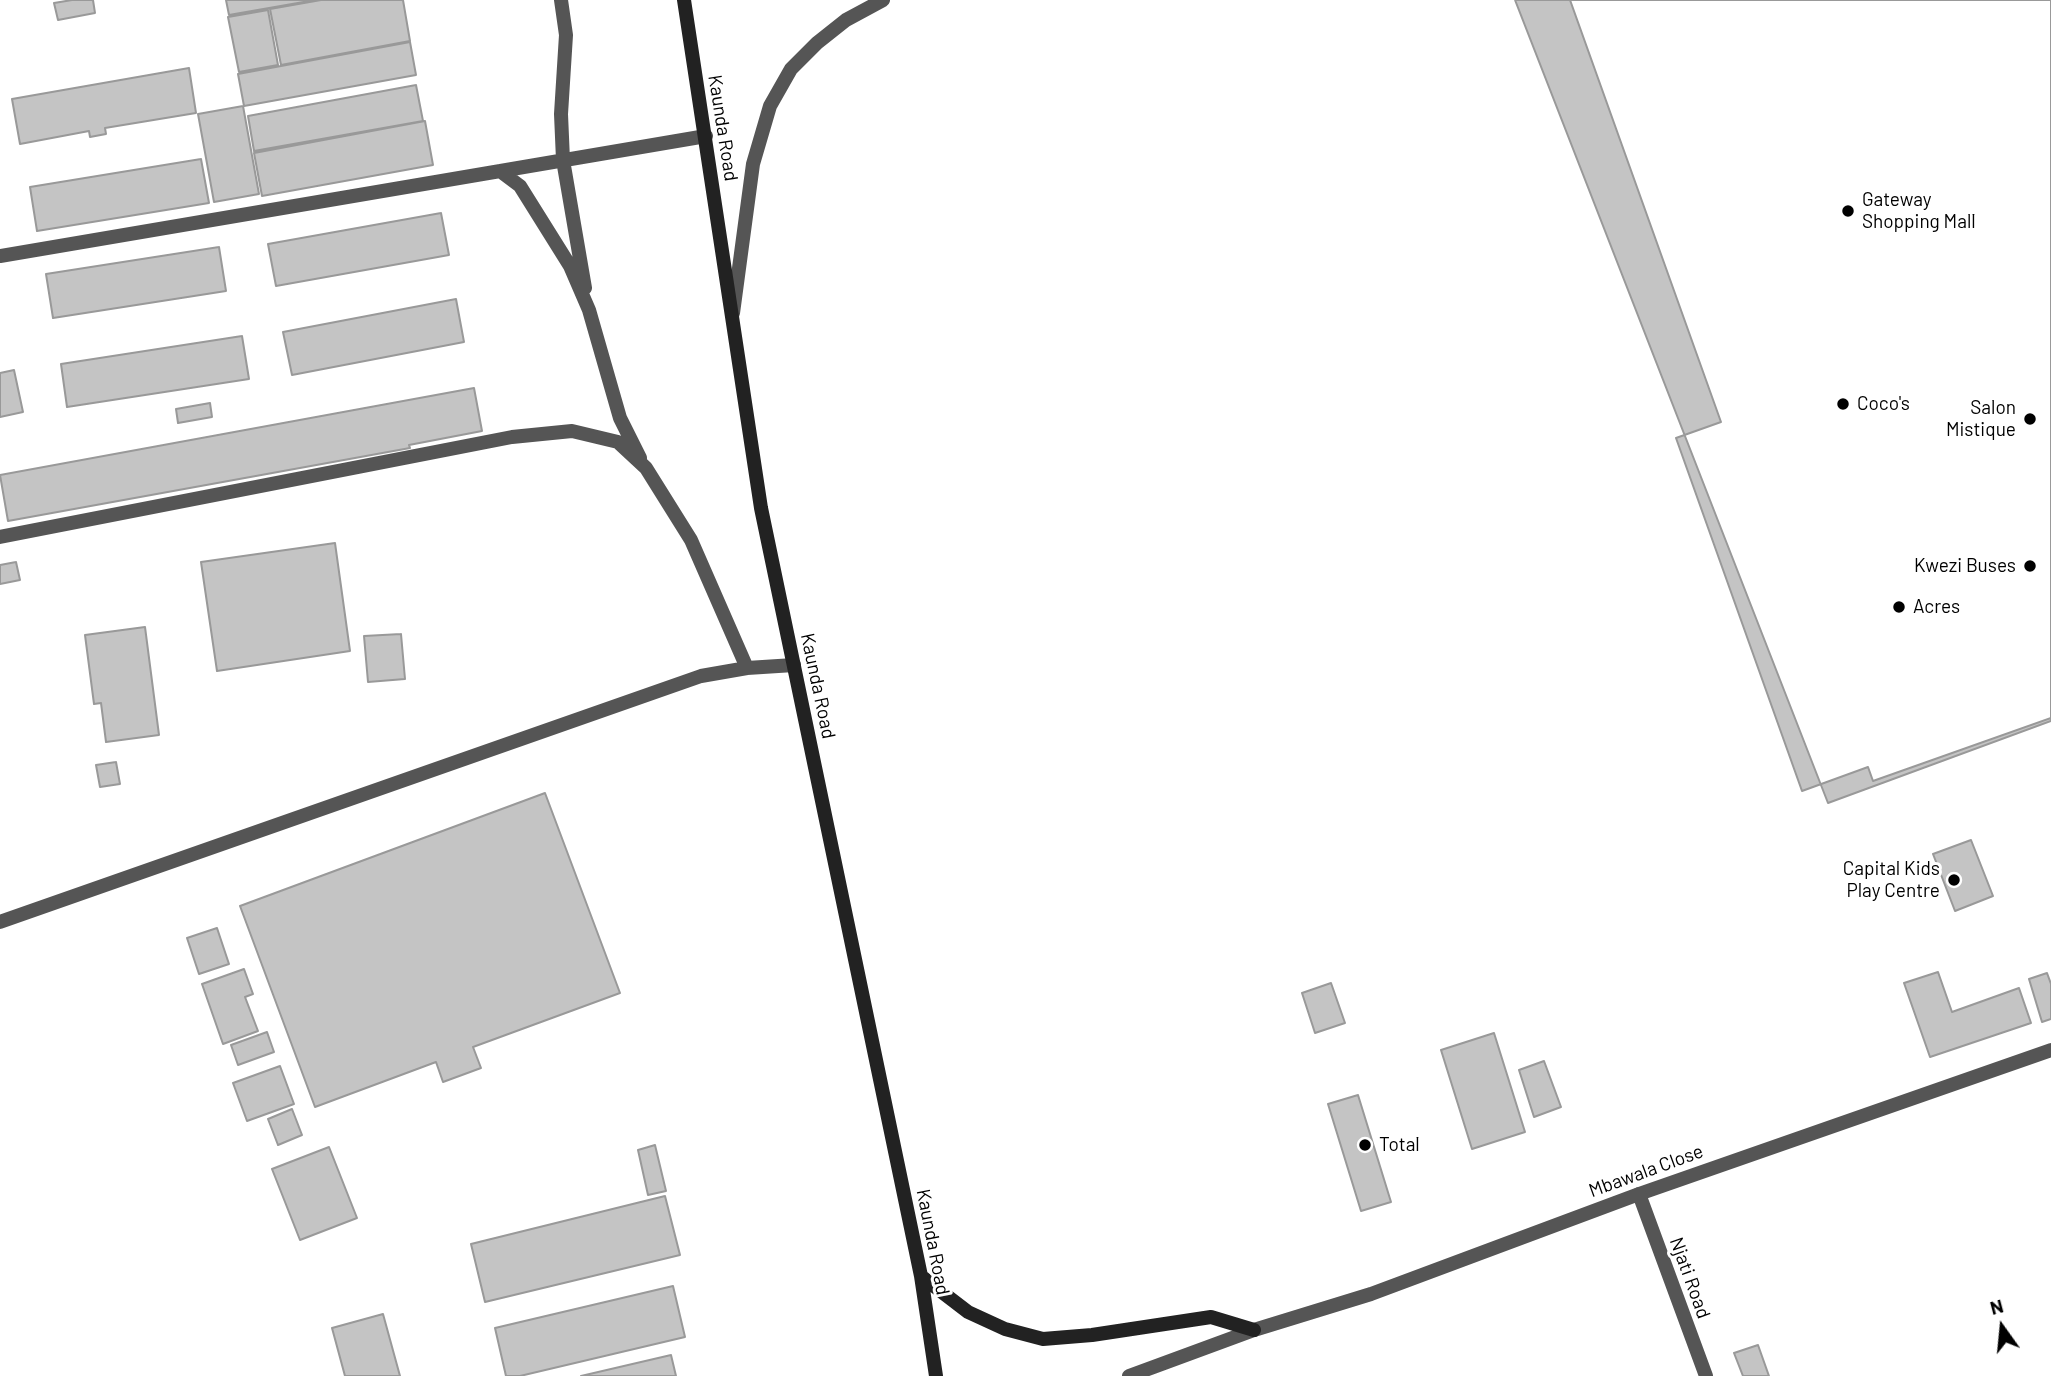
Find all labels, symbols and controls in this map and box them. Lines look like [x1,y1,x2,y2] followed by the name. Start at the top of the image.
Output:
[703,73,743,183] street label: Kaunda Road
[1862,189,1976,233] place label: Gateway Shopping Mall
[1840,203,1856,219] marker: Gateway Shopping Mall
[1857,393,1910,415] place label: Coco's
[1835,396,1851,412] marker: Coco's
[1946,397,2016,441] place label: Salon Mistique
[2022,411,2038,427] marker: Salon Mistique
[1914,555,2016,577] place label: Kwezi Buses
[2022,558,2038,574] marker: Kwezi Buses
[1913,596,1960,618] place label: Acres
[1891,599,1907,615] marker: Acres
[796,631,840,741] street label: Kaunda Road
[1843,858,1940,902] place label: Capital Kids Play Centre
[1946,872,1962,888] marker: Capital Kids Play Centre
[1379,1134,1420,1156] place label: Total
[1357,1137,1373,1153] marker: Total
[1586,1140,1706,1202] street label: Mbawala Close
[912,1187,954,1297] street label: Kaunda Road
[1665,1234,1715,1322] street label: Njati Road
[1967,1292,2037,1362] north arrow
[1987,1293,2006,1319] text: N

